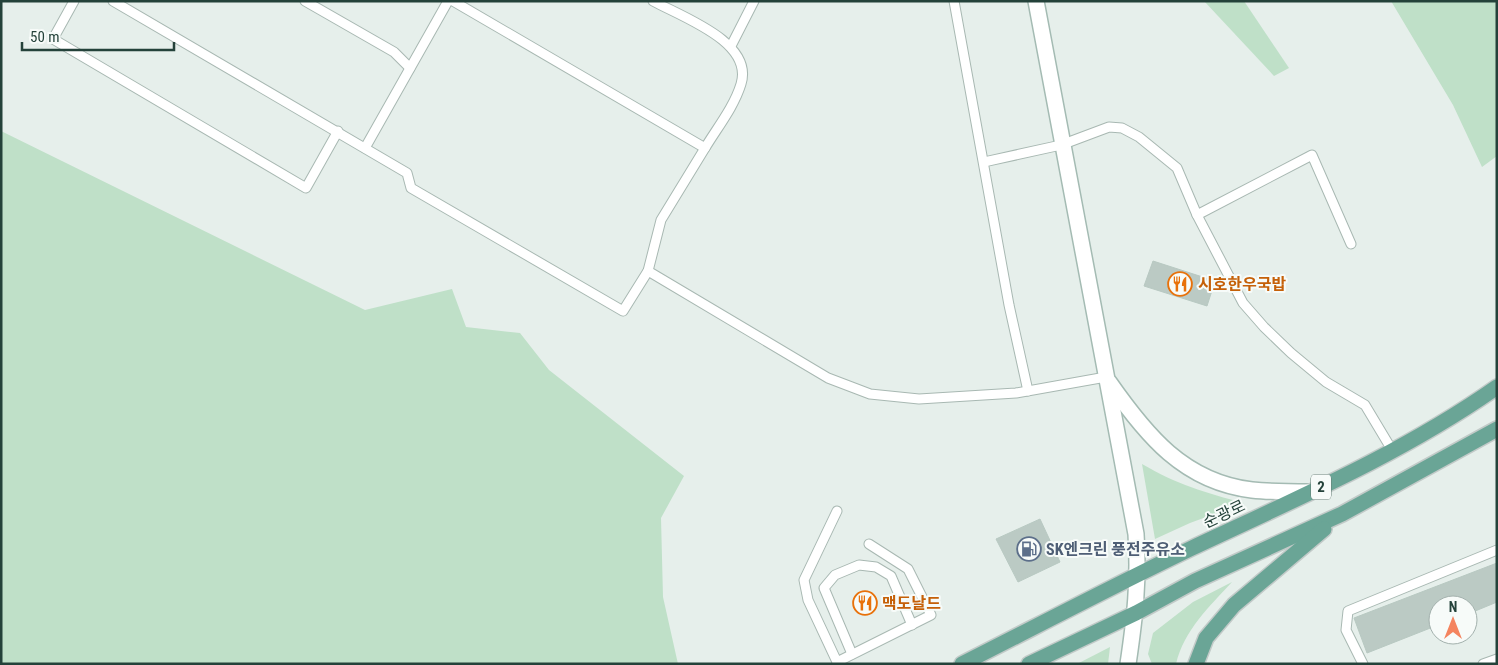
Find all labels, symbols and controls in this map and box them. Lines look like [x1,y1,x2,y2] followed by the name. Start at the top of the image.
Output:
[22,20,175,52] scale bar
[30,28,60,46] text: 50 m
[1167,271,1193,297] restaurant icon: 시호한우국밥
[1198,275,1287,294] place label: 시호한우국밥
[1311,474,1331,500] road number: 2
[1200,496,1248,532] street label: 순광로
[1016,536,1042,562] fuel station icon: SK엔크린 풍전주유소
[1046,540,1185,559] place label: SK엔크린 풍전주유소
[852,590,878,616] restaurant icon: 맥도날드
[882,594,941,613] place label: 맥도날드
[1428,595,1478,645] north arrow
[1449,599,1457,615] text: N

